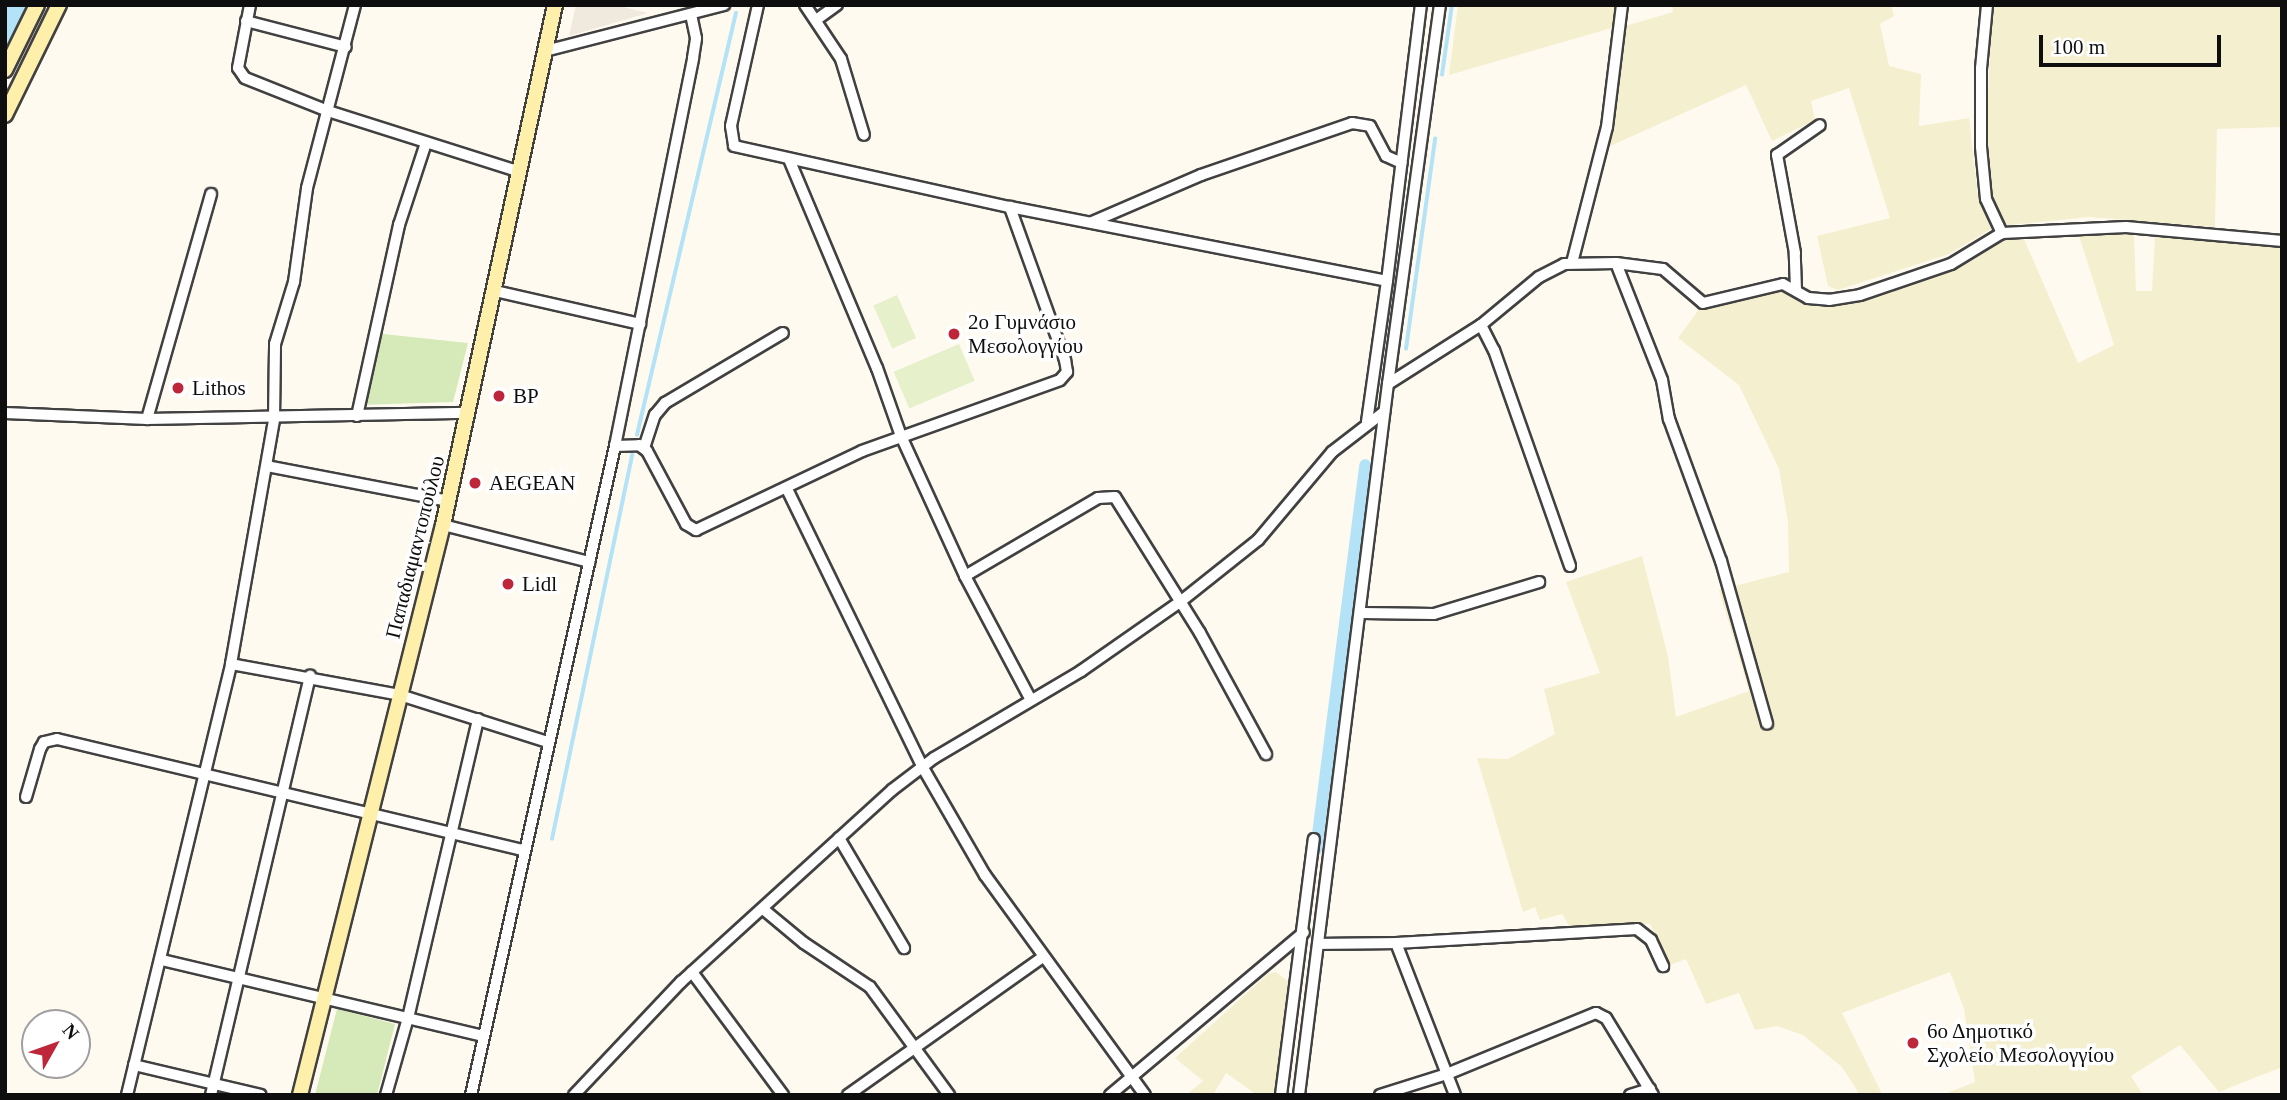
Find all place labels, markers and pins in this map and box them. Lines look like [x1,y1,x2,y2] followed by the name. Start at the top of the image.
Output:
[968,309,1083,359] place label: 2ο Γυμνάσιο Μεσολογγίου
[946,326,962,342] marker: 2ο Γυμνάσιο Μεσολογγίου
[192,375,246,401] place label: Lithos
[170,380,186,396] marker: Lithos
[513,383,539,409] place label: BP
[491,388,507,404] marker: BP
[489,470,575,496] place label: AEGEAN
[467,475,483,491] marker: AEGEAN
[522,571,557,597] place label: Lidl
[500,576,516,592] marker: Lidl
[1927,1018,2114,1068] place label: 6ο Δημοτικό Σχολείο Μεσολογγίου
[1905,1035,1921,1051] marker: 6ο Δημοτικό Σχολείο Μεσολογγίου

